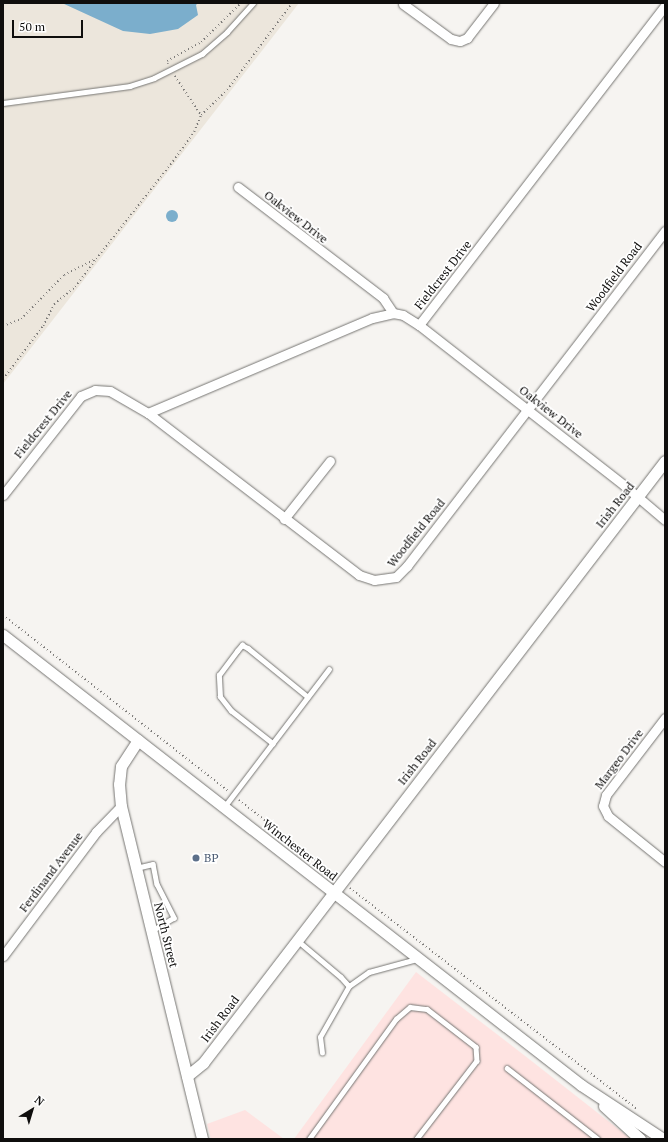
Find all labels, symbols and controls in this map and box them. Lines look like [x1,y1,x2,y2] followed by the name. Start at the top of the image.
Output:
[14,12,85,38] scale bar
[19,19,45,34] text: 50 m
[261,188,331,246] street label: Oakview Drive
[412,238,474,312] street label: Fieldcrest Drive
[583,239,645,315] street label: Woodfield Road
[516,383,586,441] street label: Oakview Drive
[11,387,75,461] street label: Fieldcrest Drive
[593,479,637,531] street label: Irish Road
[384,496,448,570] street label: Woodfield Road
[592,726,646,792] street label: Margeo Drive
[395,736,439,788] street label: Irish Road
[260,816,340,884] street label: Winchester Road
[16,829,86,915] street label: Ferdinand Avenue
[204,851,219,865] place label: BP
[191,853,201,863] marker: BP
[151,901,181,969] street label: North Street
[198,993,242,1045] street label: Irish Road
[12,1090,52,1130] north arrow
[32,1092,47,1109] text: N

